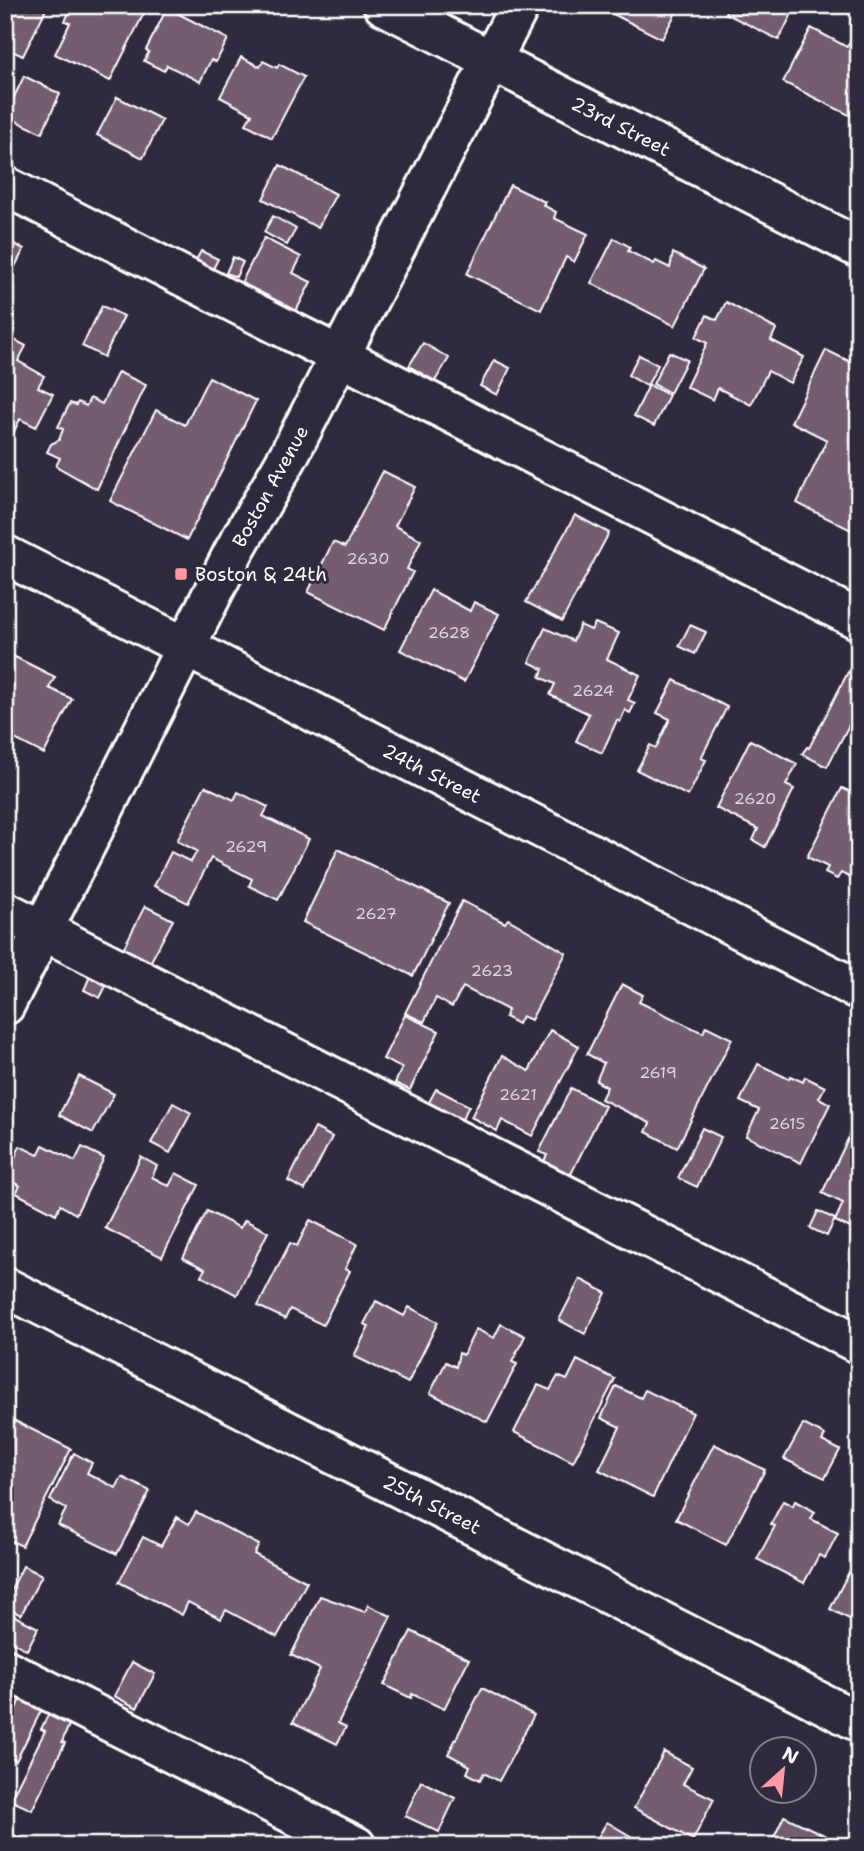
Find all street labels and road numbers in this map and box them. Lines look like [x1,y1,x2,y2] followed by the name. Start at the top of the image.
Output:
[567,91,674,162] street label: 23rd Street
[227,421,314,552] street label: Boston Avenue
[378,738,485,809] street label: 24th Street
[379,1469,485,1540] street label: 25th Street

